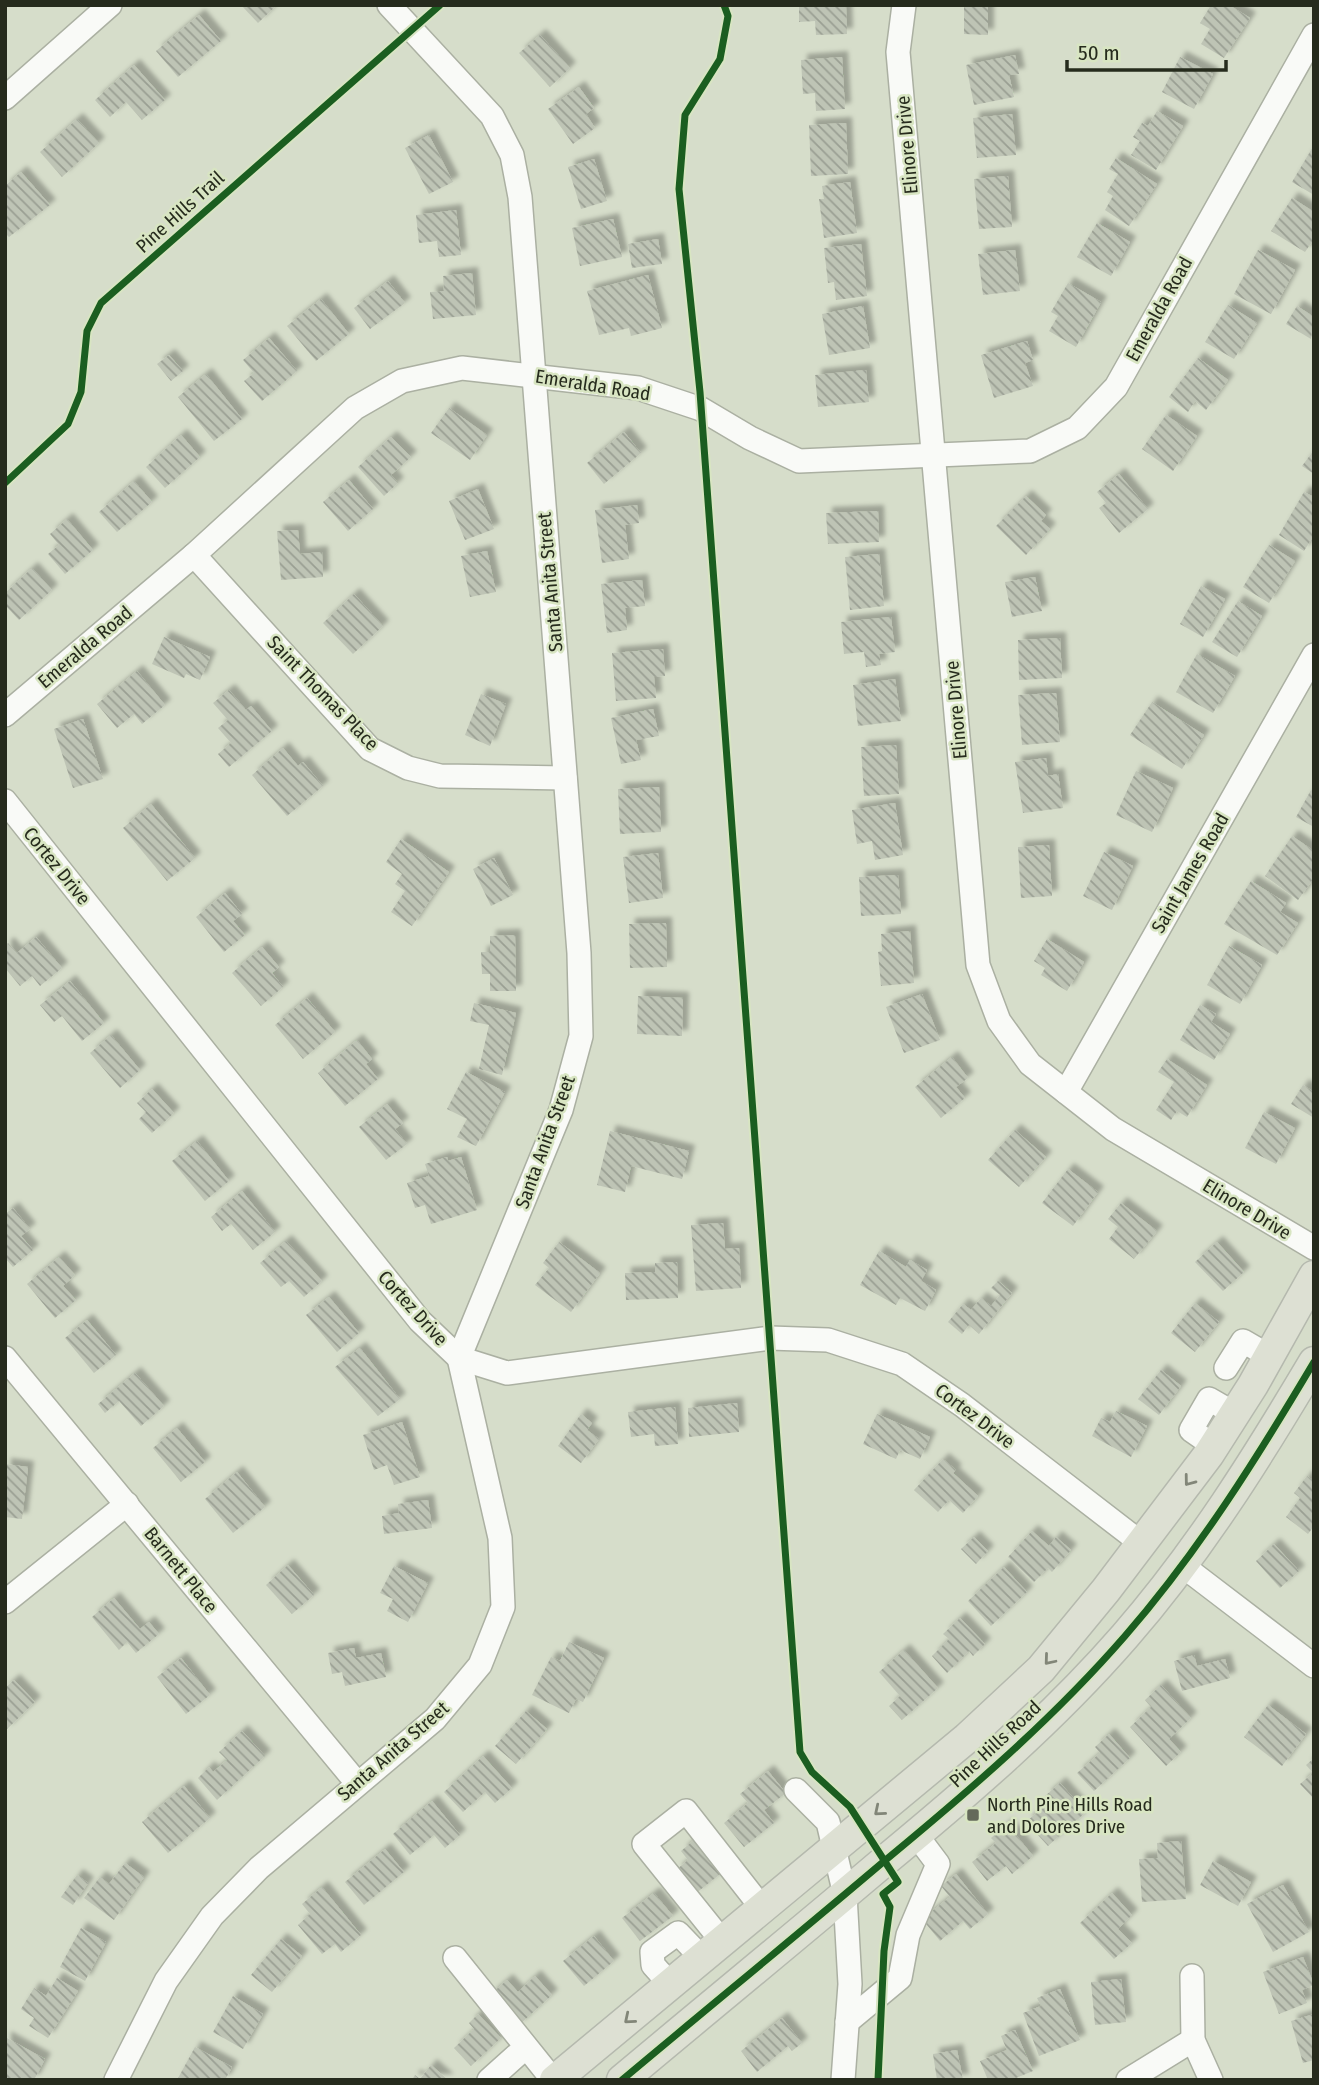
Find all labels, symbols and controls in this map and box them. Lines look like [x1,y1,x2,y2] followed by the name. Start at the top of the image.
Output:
[1067,28,1226,72] scale bar
[1078,40,1120,66] text: 50 m
[891,95,923,195] street label: Elinore Drive
[131,166,229,258] street label: Pine Hills Trail
[1121,253,1197,365] street label: Emeralda Road
[534,365,652,405] street label: Emeralda Road
[532,510,568,653] street label: Santa Anita Street
[33,601,137,693] street label: Emeralda Road
[262,631,384,755] street label: Saint Thomas Place
[940,660,972,760] street label: Elinore Drive
[1146,809,1234,937] street label: Saint James Road
[19,823,95,909] street label: Cortez Drive
[510,1072,580,1212] street label: Santa Anita Street
[1199,1174,1295,1244] street label: Elinore Drive
[373,1266,453,1350] street label: Cortez Drive
[931,1379,1019,1453] street label: Cortez Drive
[1185,1473,1197,1485] one-way arrow
[139,1522,223,1618] street label: Barnett Place
[1044,1652,1057,1664] one-way arrow
[333,1696,454,1806] street label: Santa Anita Street
[944,1696,1046,1792] street label: Pine Hills Road
[987,1793,1153,1838] place label: North Pine Hills Road and Dolores Drive
[875,1803,888,1815] one-way arrow
[965,1807,981,1823] marker: North Pine Hills Road and Dolores Drive
[624,2011,637,2023] one-way arrow

